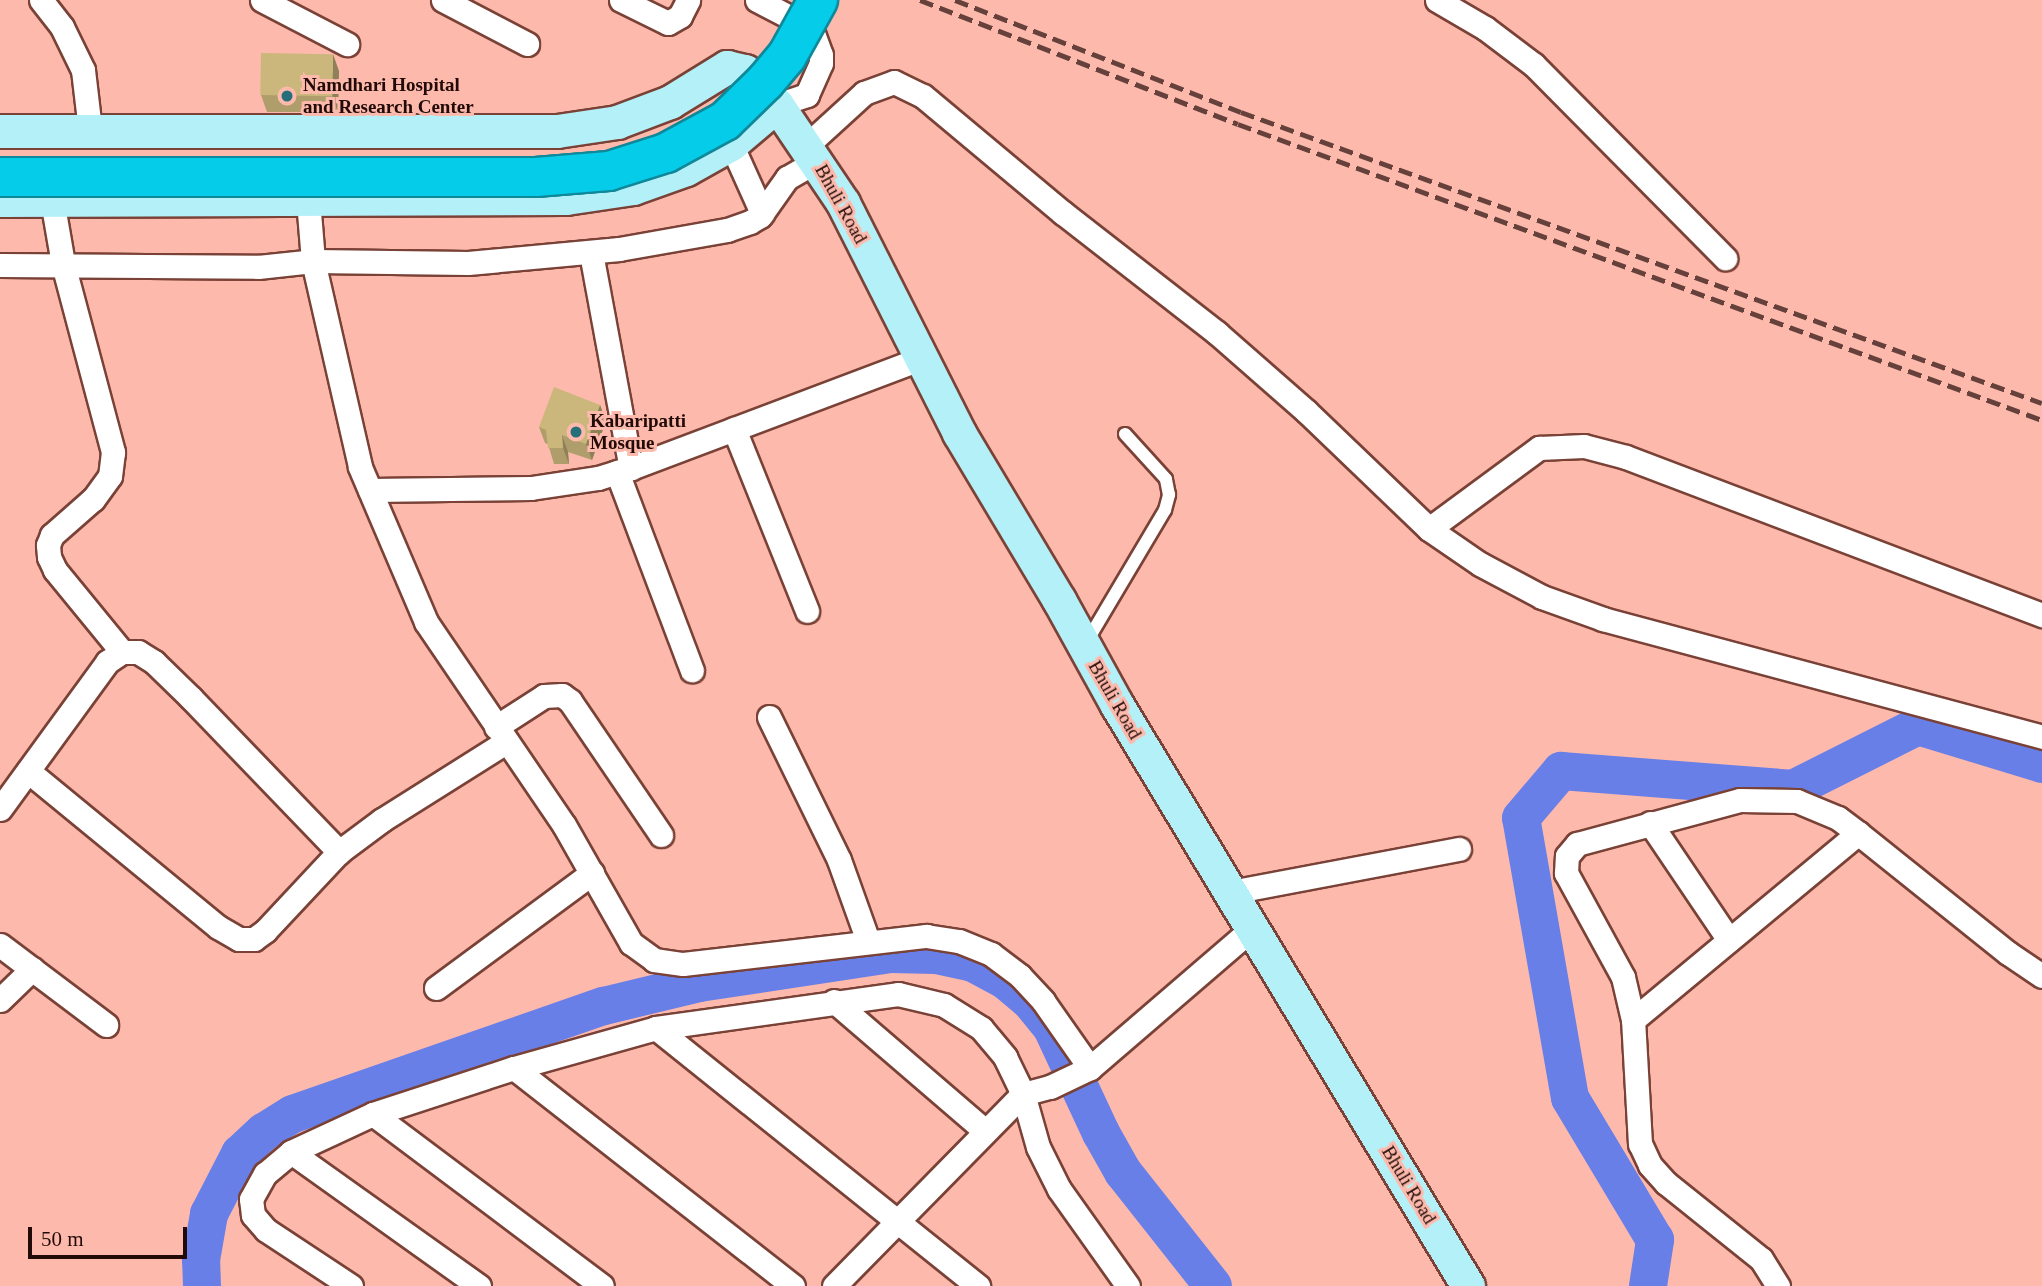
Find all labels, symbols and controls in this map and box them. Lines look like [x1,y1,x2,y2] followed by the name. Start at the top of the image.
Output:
[303,74,474,118] place label: Namdhari Hospital and Research Center
[277,86,297,106] marker: Namdhari Hospital and Research Center
[810,160,872,248] street label: Bhuli Road
[590,410,686,454] place label: Kabaripatti Mosque
[568,424,584,440] marker: Kabaripatti Mosque
[1083,657,1147,743] street label: Bhuli Road
[1377,1142,1441,1228] street label: Bhuli Road
[32,1212,191,1256] scale bar
[41,1227,84,1251] text: 50 m

